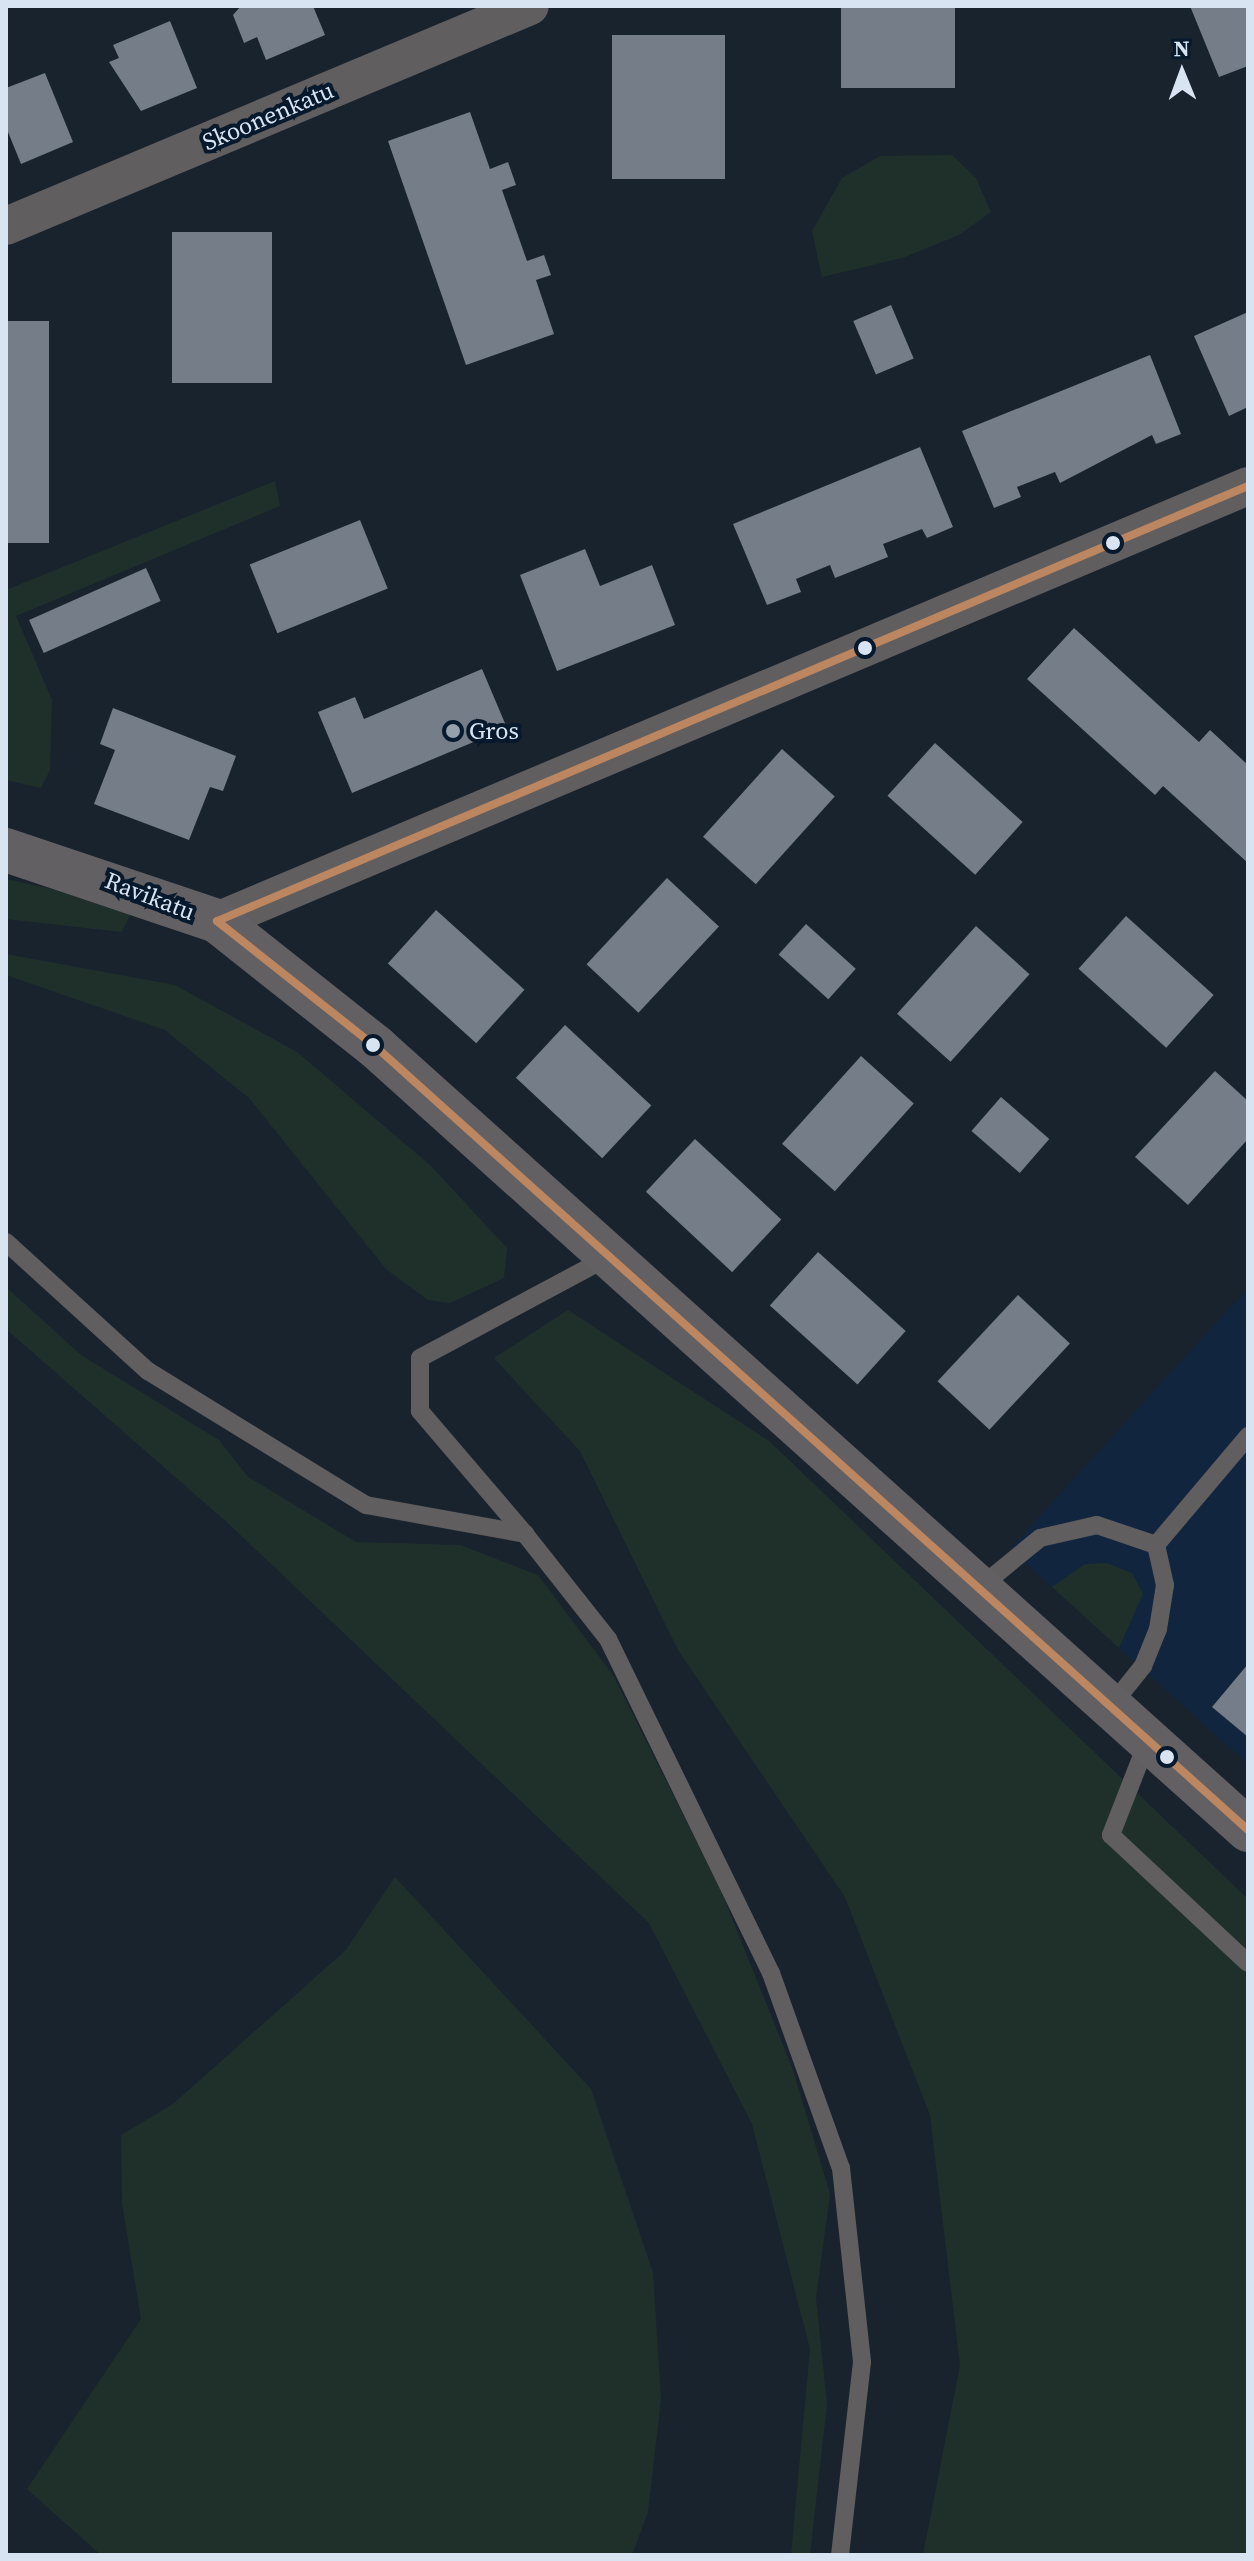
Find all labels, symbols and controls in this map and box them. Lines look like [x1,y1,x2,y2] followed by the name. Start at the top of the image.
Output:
[1142,32,1222,112] north arrow
[1173,33,1190,63] text: N
[198,75,338,157] street label: Skoonenkatu
[1105,535,1121,551] unlabelled marker
[857,640,873,656] unlabelled marker
[469,717,519,745] place label: Gros
[444,722,462,740] marker: Gros
[101,866,199,926] street label: Ravikatu
[365,1037,381,1053] unlabelled marker
[1159,1749,1175,1765] unlabelled marker

